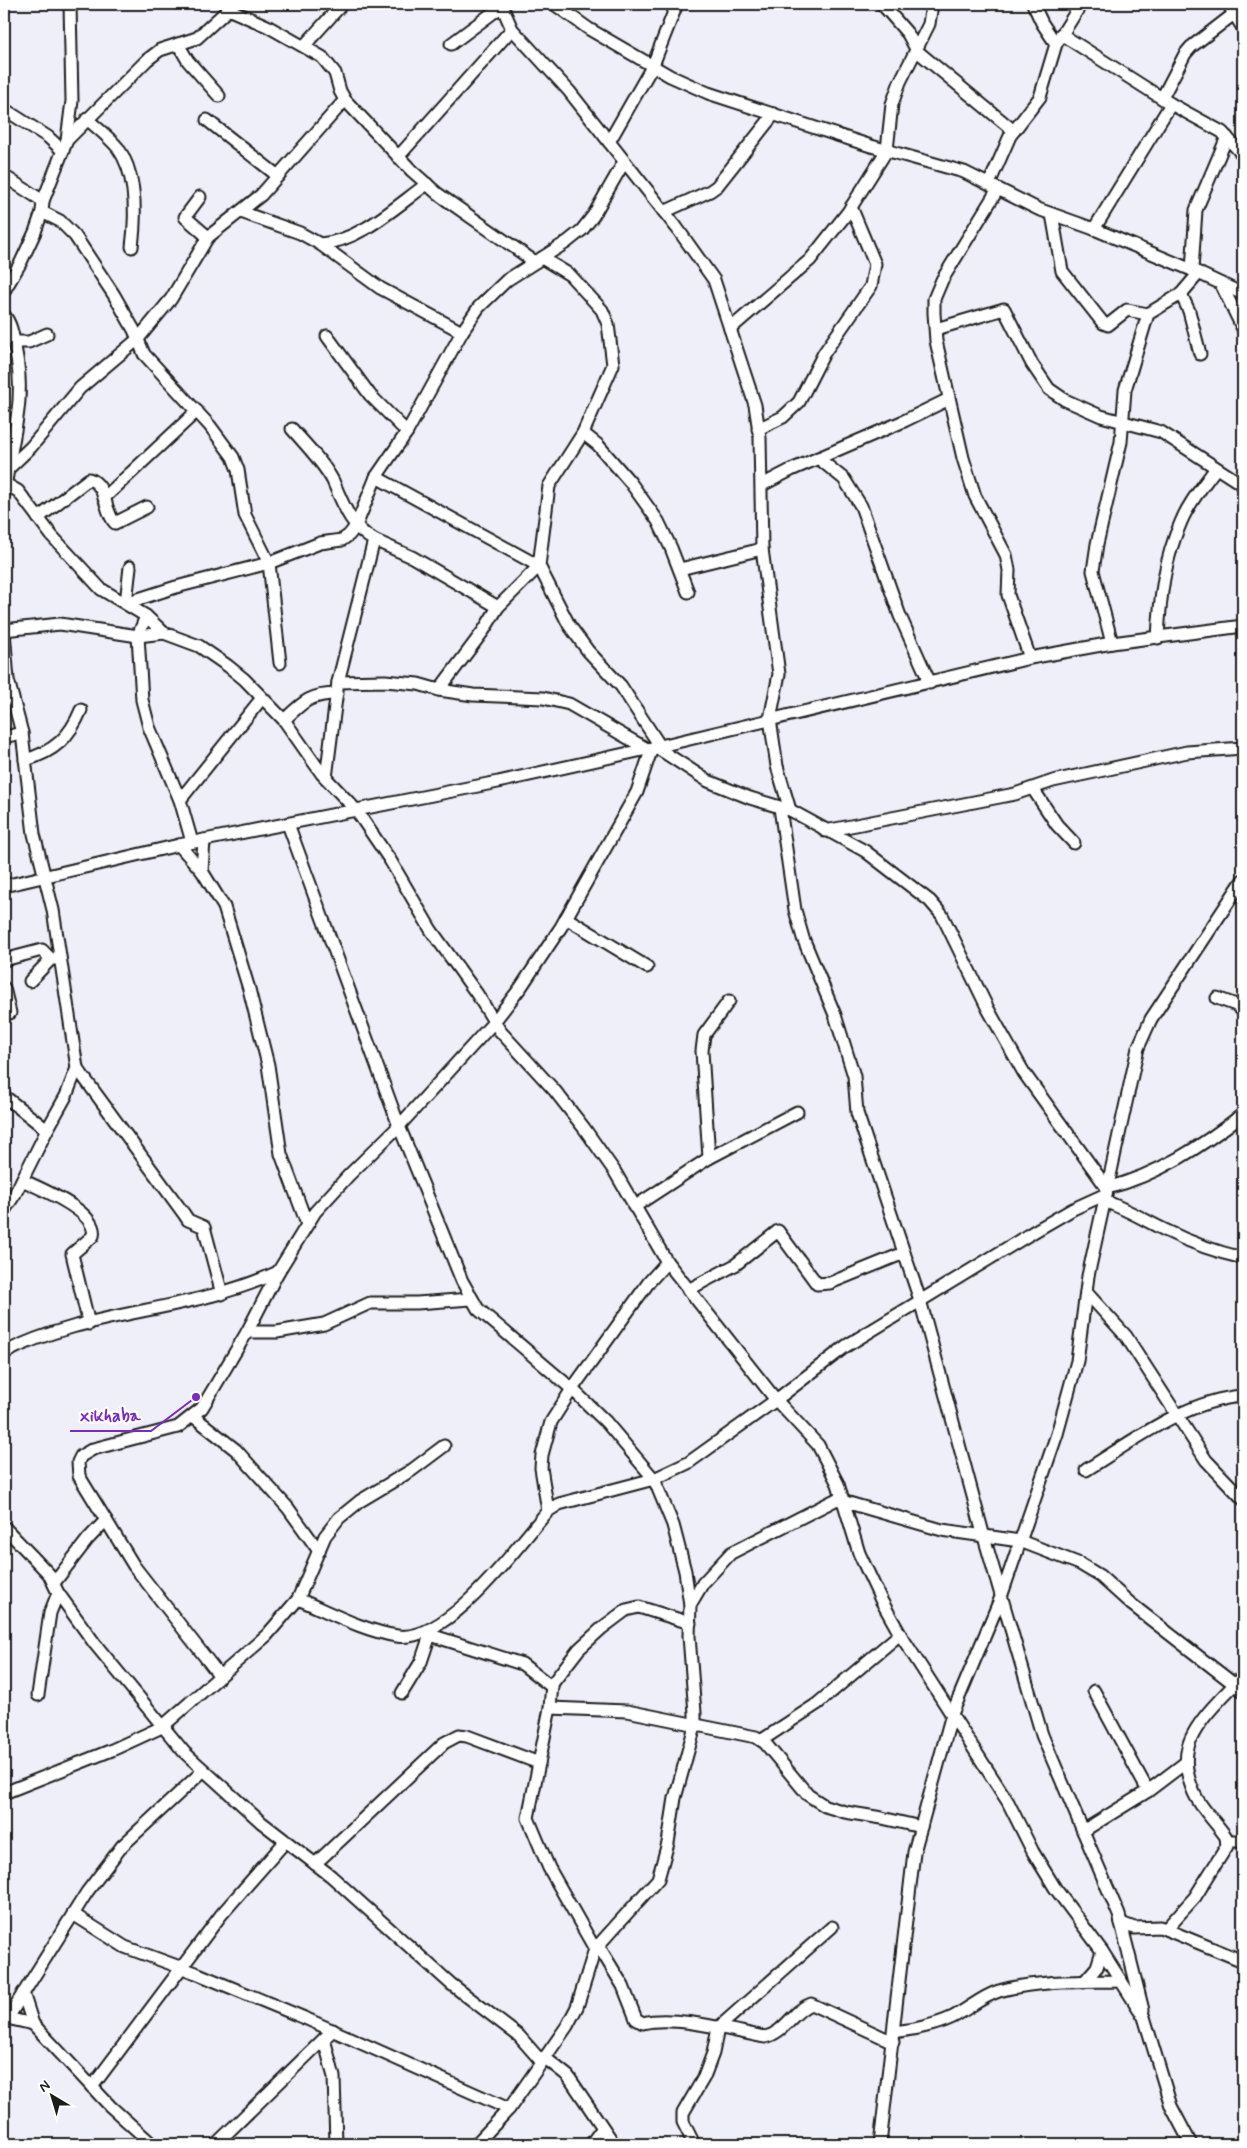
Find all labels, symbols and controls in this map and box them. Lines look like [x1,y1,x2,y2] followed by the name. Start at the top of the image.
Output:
[70,1398,151,1431] callout: xikhaba
[79,1404,142,1428] text: xikhaba
[28,2070,78,2120] north arrow
[35,2077,54,2097] text: N

